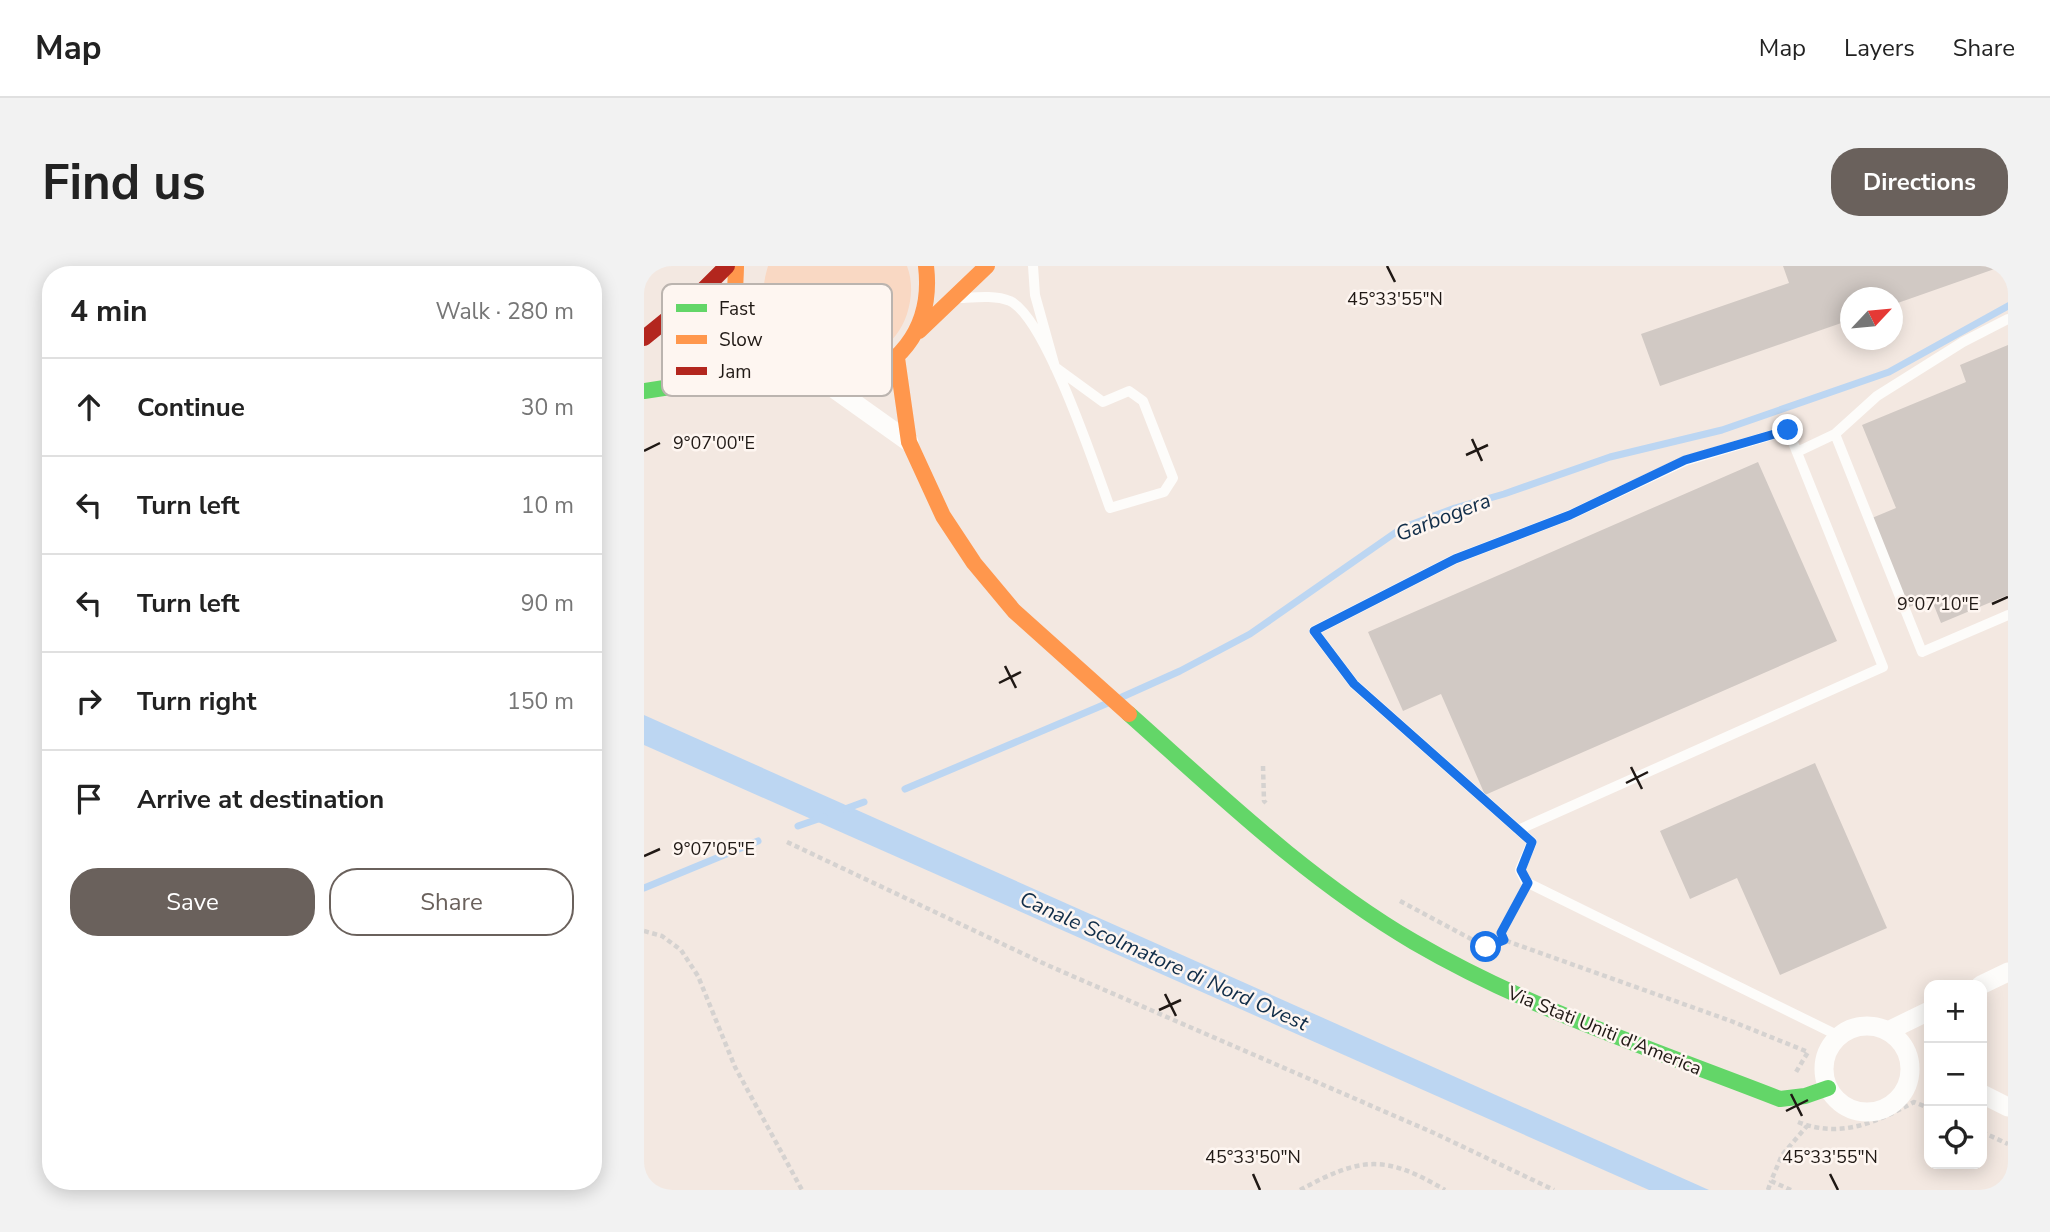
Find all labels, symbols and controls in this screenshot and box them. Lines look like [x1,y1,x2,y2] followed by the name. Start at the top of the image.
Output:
[35,26,102,71] text: Map
[1759,32,1806,64] text: Map
[1844,32,1915,64] text: Layers
[1953,32,2015,64] text: Share
[1831,148,2008,216] button: Directions
[42,149,206,216] text: Find us
[662,284,892,396] legend
[1347,287,1443,311] text: 45°33'55"N
[1840,287,1903,350] north arrow
[70,291,148,332] text: 4 min
[435,296,574,327] text: Walk · 280 m
[719,296,755,322] text: Fast
[719,327,763,353] text: Slow
[718,359,752,385] text: Jam
[70,388,108,426] icon: ahead
[137,390,245,425] text: Continue
[521,392,574,423] text: 30 m
[1772,414,1803,445] route end
[673,431,755,455] text: 9°07'00"E
[70,486,108,524] icon: left
[1391,486,1495,548] water label: Garbogera
[137,488,240,523] text: Turn left
[521,490,574,521] text: 10 m
[70,584,108,622] icon: left
[137,586,240,621] text: Turn left
[521,588,574,619] text: 90 m
[1897,592,1979,616] text: 9°07'10"E
[70,682,108,720] icon: right
[137,684,256,719] text: Turn right
[507,686,574,717] text: 150 m
[70,780,108,818] icon: arrive
[137,782,384,817] text: Arrive at destination
[673,837,755,861] text: 9°07'05"E
[70,868,315,936] button: Save
[329,868,574,936] button: Share
[1015,885,1313,1038] water label: Canale Scolmatore di Nord Ovest
[1470,931,1501,962] route start
[1503,980,1706,1082] street label: Via Stati Uniti d'America
[1924,980,1987,1169] map controls
[1924,980,1987,1043] button: +
[1924,1043,1987,1106] button: −
[1924,1106,1987,1169] button: locate
[1205,1145,1301,1169] text: 45°33'50"N
[1782,1145,1878,1169] text: 45°33'55"N

